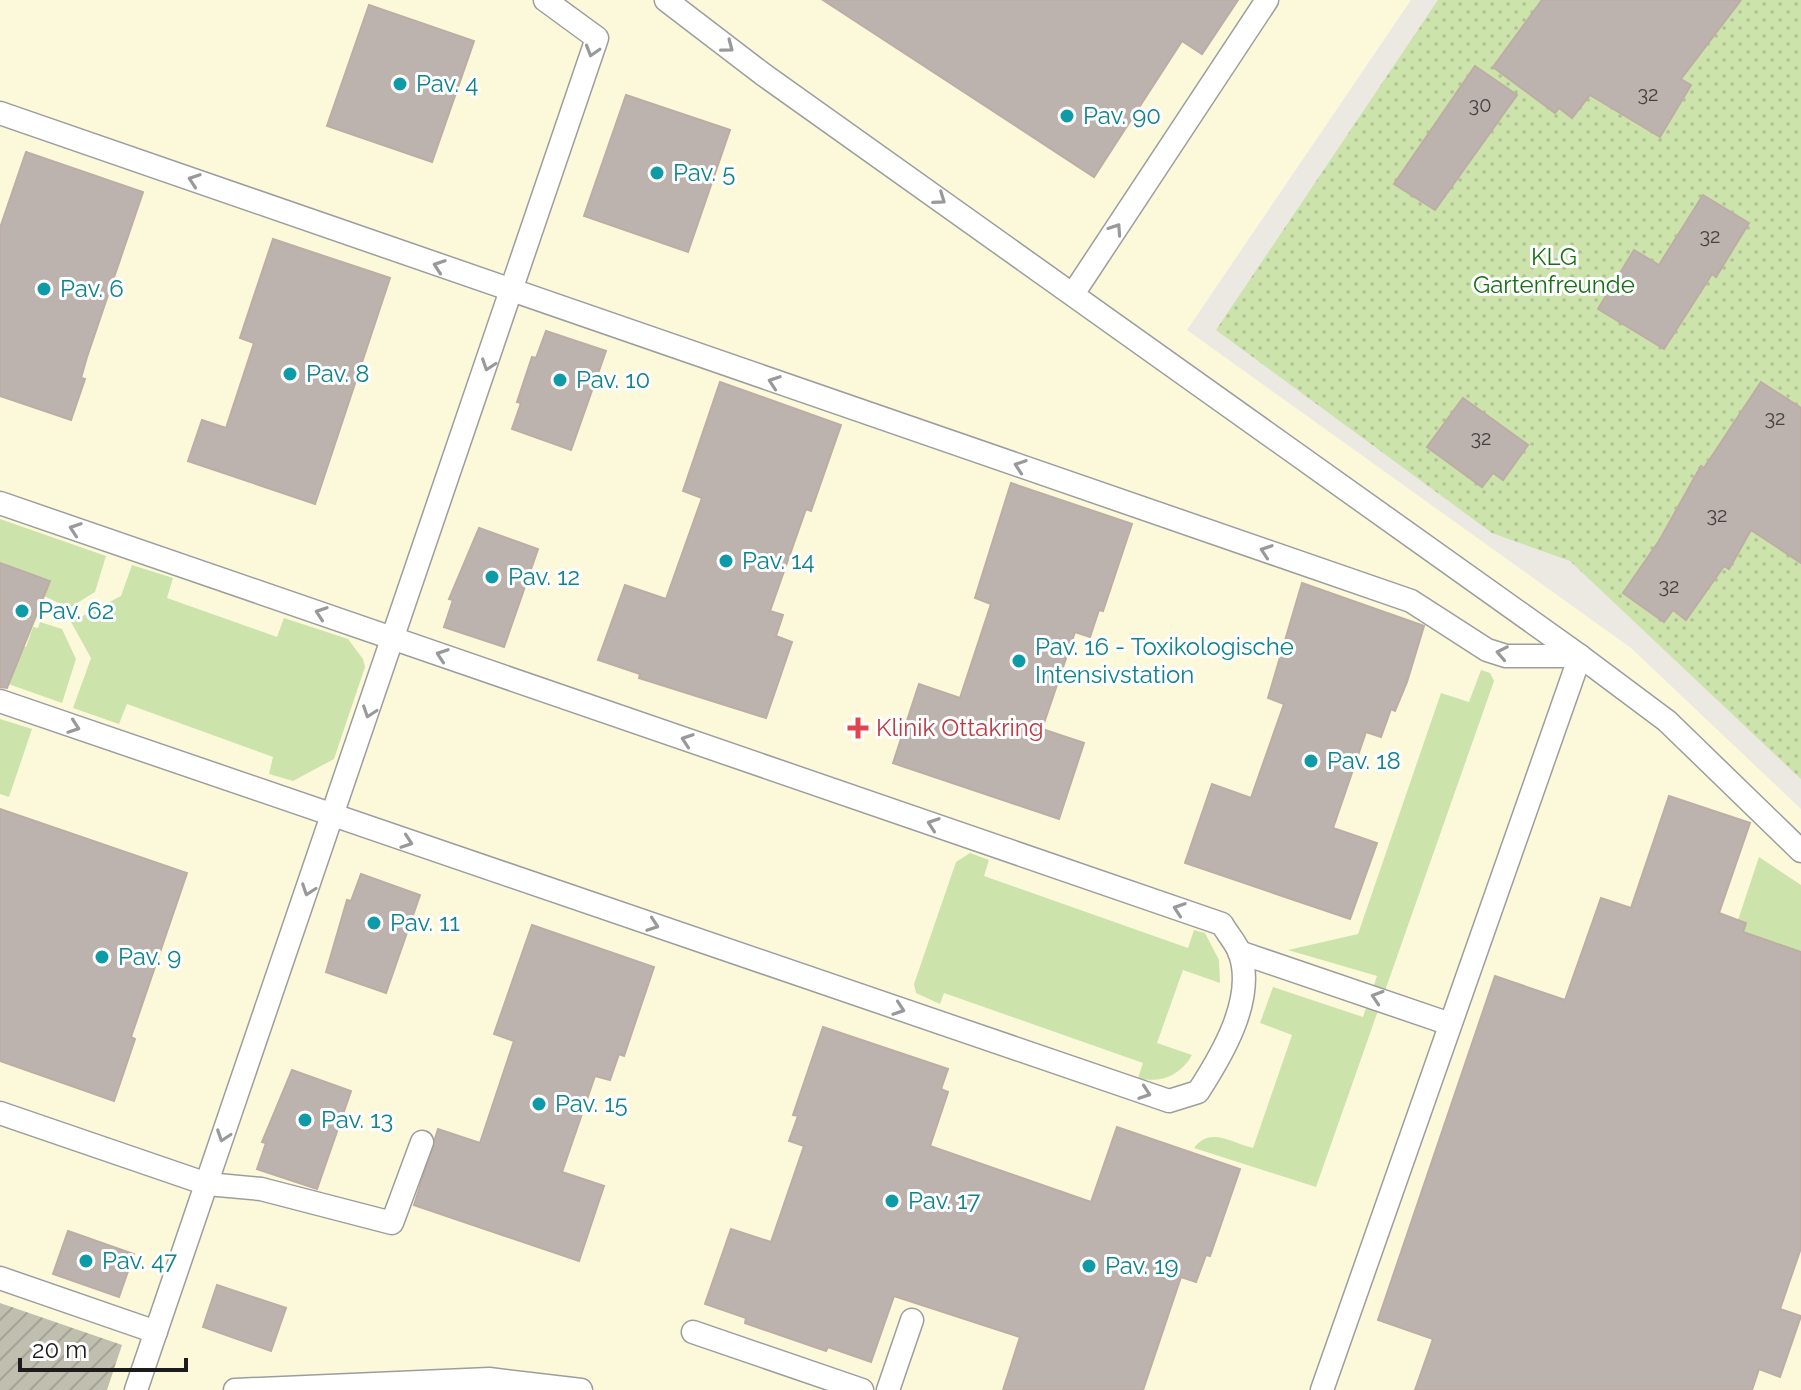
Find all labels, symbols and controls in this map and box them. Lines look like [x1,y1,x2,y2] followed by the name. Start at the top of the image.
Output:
[720,38,734,52] one-way arrow
[585,44,601,57] one-way arrow
[416,69,478,98] place label: Pav. 4
[391,75,409,93] marker: Pav. 4
[1637,82,1659,106] house number: 32
[1469,93,1491,117] house number: 30
[1083,101,1161,130] place label: Pav. 90
[1058,107,1076,125] marker: Pav. 90
[673,158,735,187] place label: Pav. 5
[648,164,666,182] marker: Pav. 5
[187,174,201,190] one-way arrow
[931,189,945,204] one-way arrow
[1106,223,1121,237] one-way arrow
[1699,224,1721,248] house number: 32
[1473,242,1635,299] park label: KLG Gartenfreunde
[433,259,447,275] one-way arrow
[60,274,124,303] place label: Pav. 6
[35,280,53,298] marker: Pav. 6
[481,358,497,372] one-way arrow
[306,359,370,388] place label: Pav. 8
[281,365,299,383] marker: Pav. 8
[576,365,650,394] place label: Pav. 10
[551,371,569,389] marker: Pav. 10
[768,375,782,391] one-way arrow
[1764,406,1786,430] house number: 32
[1470,426,1492,450] house number: 32
[1014,460,1028,476] one-way arrow
[1706,503,1728,527] house number: 32
[68,522,82,538] one-way arrow
[1259,544,1273,560] one-way arrow
[742,546,815,575] place label: Pav. 14
[717,552,735,570] marker: Pav. 14
[508,562,580,591] place label: Pav. 12
[483,568,501,586] marker: Pav. 12
[1658,574,1680,598] house number: 32
[38,596,114,625] place label: Pav. 62
[13,602,31,620] marker: Pav. 62
[314,606,328,622] one-way arrow
[1035,632,1294,689] place label: Pav. 16 - Toxikologische Intensivstation
[1496,645,1510,662] one-way arrow
[435,648,449,664] one-way arrow
[1010,652,1028,670] marker: Pav. 16 - Toxikologische Intensivstation
[362,704,379,718] one-way arrow
[876,713,1044,742] place label: Klinik Ottakring
[66,717,80,733] one-way arrow
[847,717,869,739] marker: Klinik Ottakring
[681,733,695,749] one-way arrow
[1327,746,1401,775] place label: Pav. 18
[1302,752,1320,770] marker: Pav. 18
[927,818,941,834] one-way arrow
[399,832,413,848] one-way arrow
[301,883,317,897] one-way arrow
[1173,903,1187,919] one-way arrow
[390,908,460,937] place label: Pav. 11
[365,914,383,932] marker: Pav. 11
[645,916,659,932] one-way arrow
[118,942,181,971] place label: Pav. 9
[93,948,111,966] marker: Pav. 9
[1371,990,1384,1006] one-way arrow
[891,1000,905,1016] one-way arrow
[1137,1084,1151,1100] one-way arrow
[555,1089,628,1118] place label: Pav. 15
[530,1095,548,1113] marker: Pav. 15
[321,1105,393,1134] place label: Pav. 13
[296,1111,314,1129] marker: Pav. 13
[216,1128,232,1142] one-way arrow
[908,1186,980,1215] place label: Pav. 17
[883,1192,901,1210] marker: Pav. 17
[102,1246,177,1275] place label: Pav. 47
[1105,1251,1179,1280] place label: Pav. 19
[77,1252,95,1270] marker: Pav. 47
[1080,1257,1098,1275] marker: Pav. 19
[20,1322,186,1372] scale bar
[32,1335,87,1364] text: 20 m

